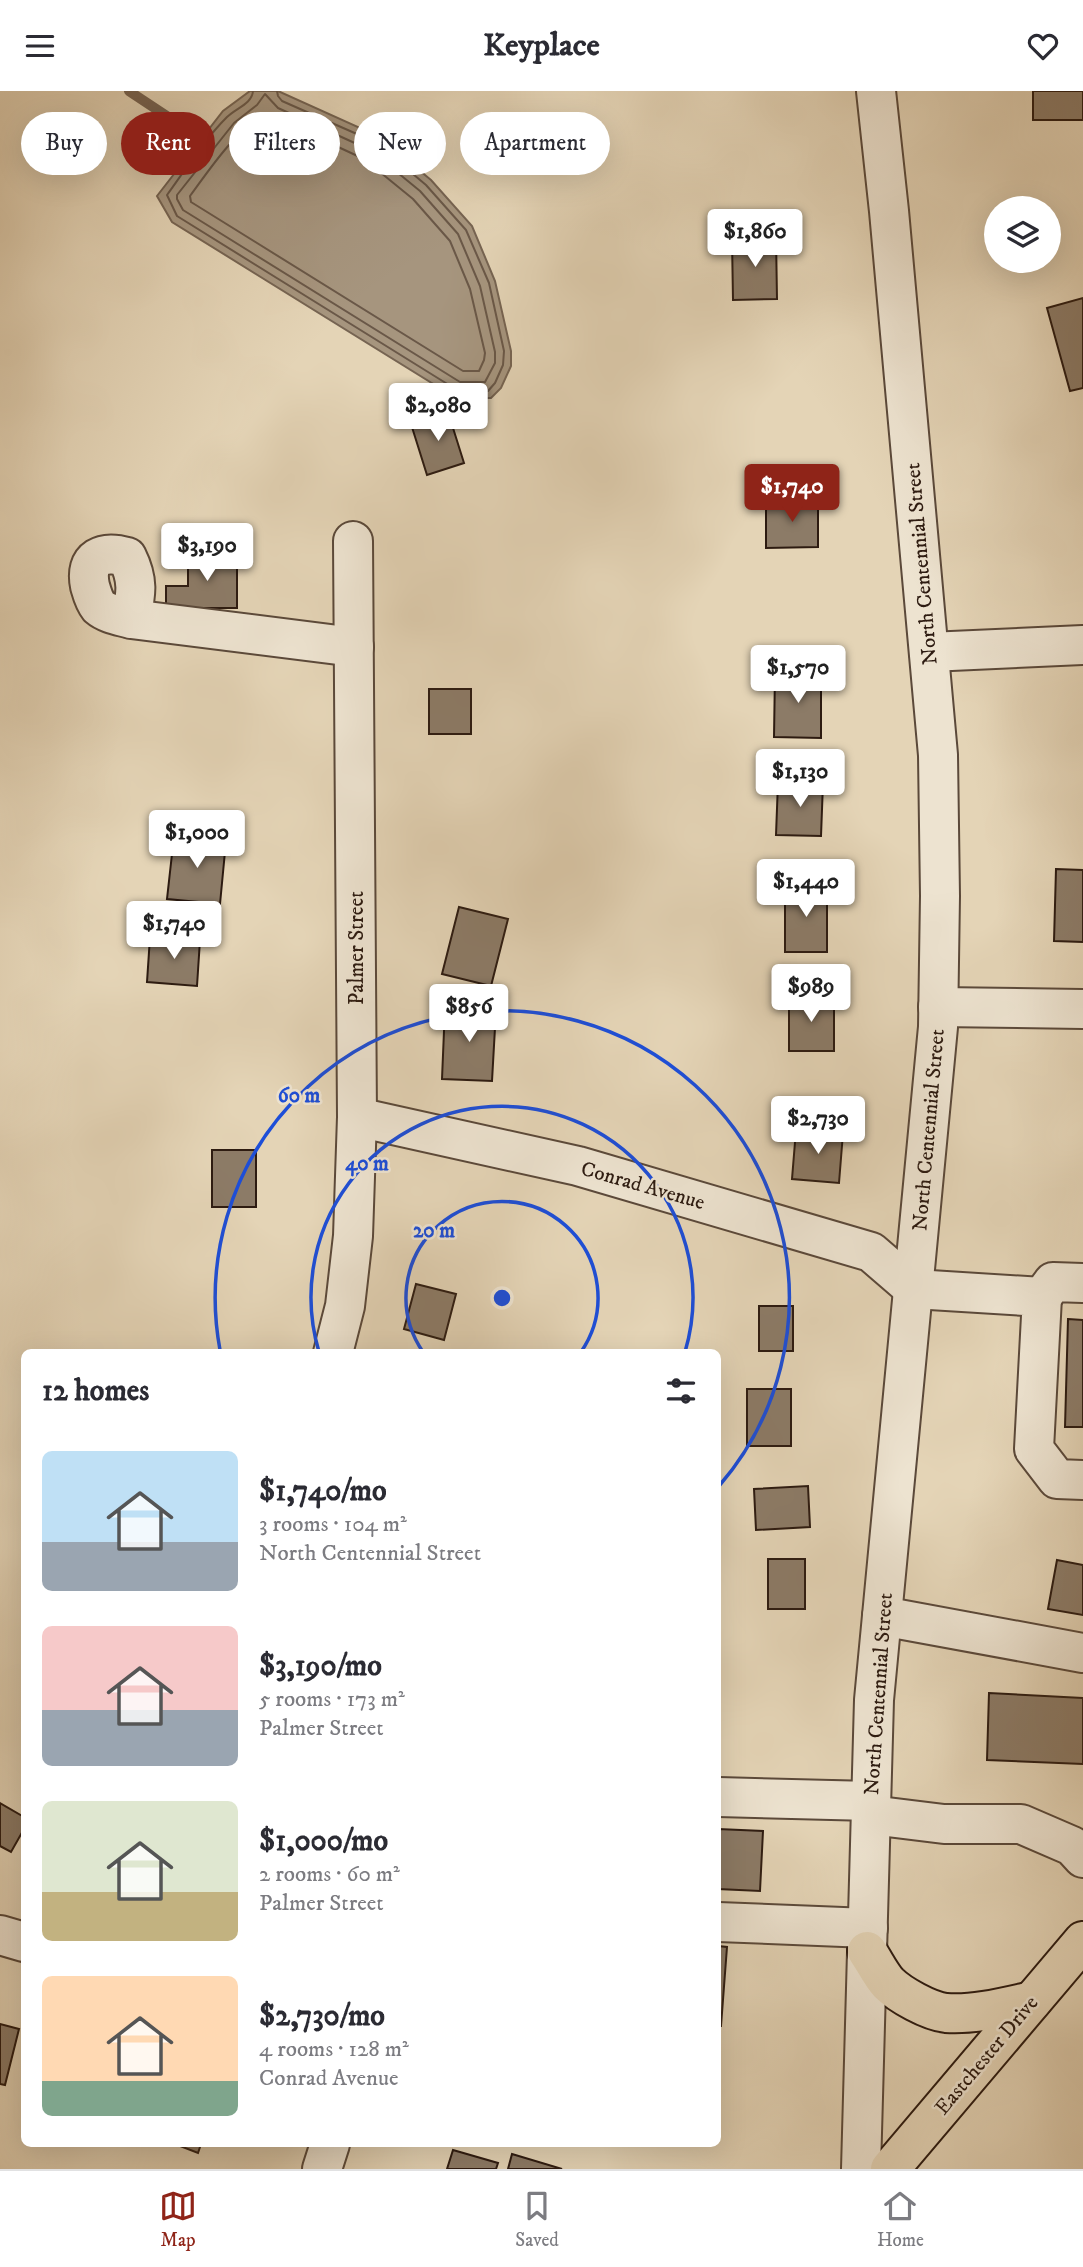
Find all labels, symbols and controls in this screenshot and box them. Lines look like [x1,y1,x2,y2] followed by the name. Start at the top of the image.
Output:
[483,26,600,66] text: Keyplace
[21,27,59,65] icon: menu
[1024,27,1062,65] icon: heart
[21,112,107,175] chip: Buy
[121,112,215,175] chip: Rent
[229,112,340,175] chip: Filters
[354,112,446,175] chip: New
[460,112,610,175] chip: Apartment
[984,196,1061,273] map controls
[984,196,1061,273] button: layers
[698,209,812,269] pin: $1,860
[723,217,787,246] text: $1,860
[381,383,495,443] pin: $2,080
[405,391,471,420] text: $2,080
[900,462,944,666] street label: North Centennial Street
[735,465,849,524] pin: $1,740
[760,472,824,501] text: $1,740
[150,524,264,583] pin: $3,190
[177,531,237,560] text: $3,190
[741,645,855,705] pin: $1,570
[767,653,829,682] text: $1,570
[743,749,857,809] pin: $1,130
[772,757,828,786] text: $1,130
[140,811,254,870] pin: $1,000
[165,818,229,847] text: $1,000
[749,859,863,919] pin: $1,440
[773,867,839,896] text: $1,440
[344,891,370,1005] street label: Palmer Street
[117,901,231,961] pin: $1,740
[142,909,206,938] text: $1,740
[770,965,852,1024] pin: $989
[787,972,835,1001] text: $989
[428,985,510,1044] pin: $856
[445,992,493,1021] text: $856
[907,1028,951,1232] street label: North Centennial Street
[278,1083,320,1109] text: 60 m
[761,1097,875,1156] pin: $2,730
[787,1104,849,1133] text: $2,730
[345,1151,389,1177] text: 40 m
[578,1156,708,1216] street label: Conrad Avenue
[413,1218,455,1244] text: 20 m
[490,1286,514,1310] centre of rings
[662,1372,700,1410] icon: filters
[42,1373,149,1410] text: 12 homes
[259,1473,387,1510] text: $1,740/mo
[98,1479,182,1563] icon: home
[259,1510,407,1539] text: 3 rooms · 104 m²
[259,1539,481,1568] text: North Centennial Street
[859,1592,899,1796] street label: North Centennial Street
[259,1648,382,1685] text: $3,190/mo
[98,1654,182,1738] icon: home
[259,1685,405,1714] text: 5 rooms · 173 m²
[259,1714,384,1743] text: Palmer Street
[259,1823,388,1860] text: $1,000/mo
[98,1829,182,1913] icon: home
[259,1860,400,1889] text: 2 rooms · 60 m²
[259,1889,384,1918] text: Palmer Street
[929,1990,1044,2121] street label: Eastchester Drive
[259,1998,385,2035] text: $2,730/mo
[98,2004,182,2088] icon: home
[259,2035,409,2064] text: 4 rooms · 128 m²
[259,2064,399,2093] text: Conrad Avenue
[159,2187,197,2252] tab: Map
[515,2187,559,2252] tab: Saved
[877,2187,924,2252] tab: Home

